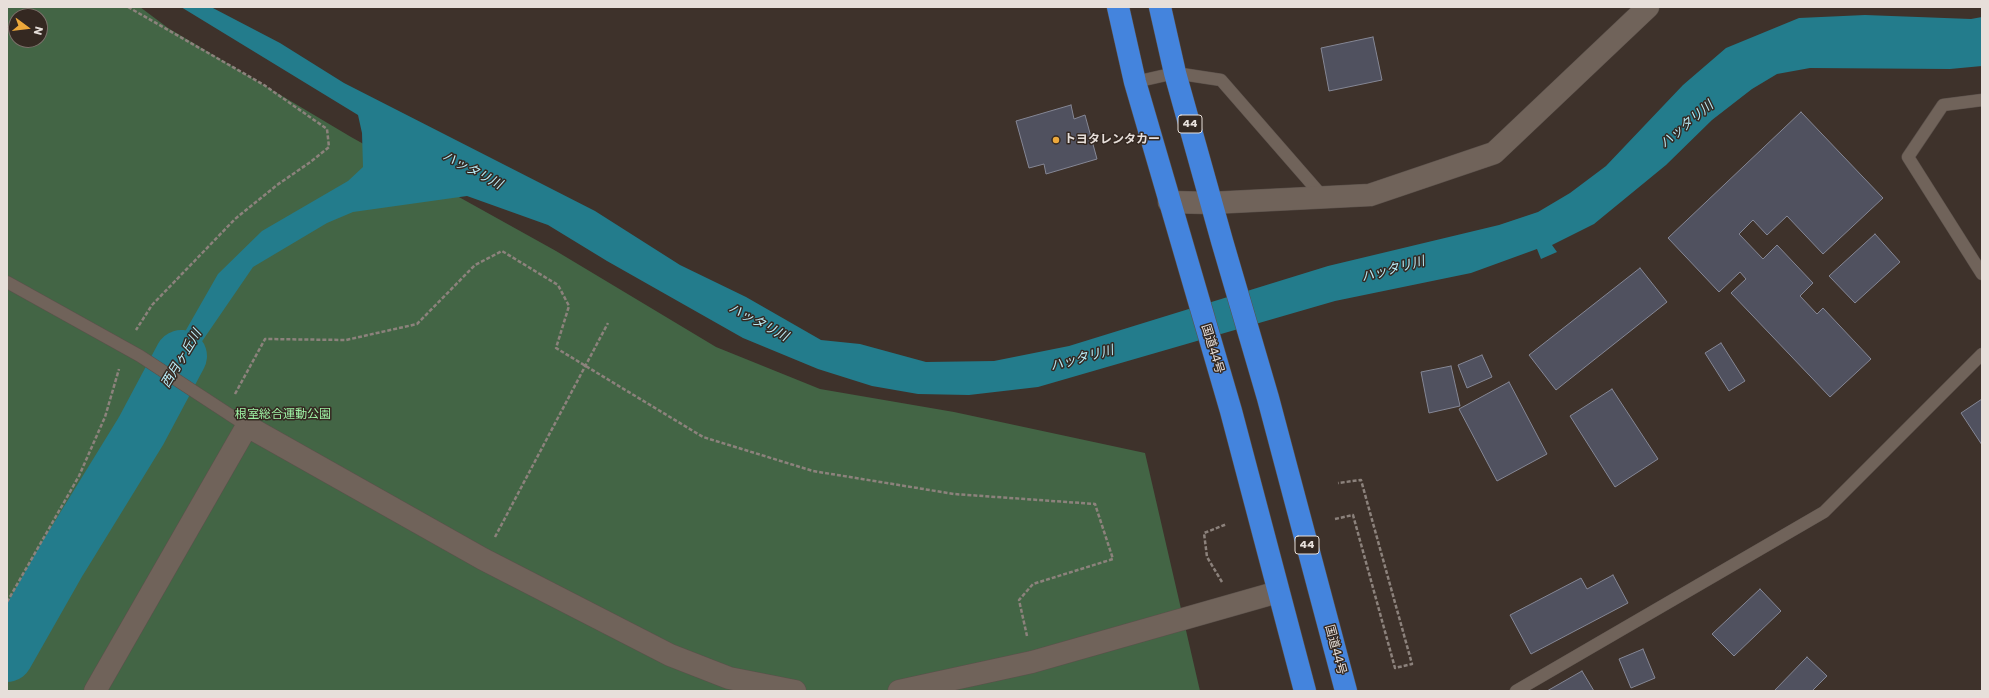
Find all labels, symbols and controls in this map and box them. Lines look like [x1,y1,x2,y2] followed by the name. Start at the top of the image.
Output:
[8,8,48,48] north arrow
[30,25,47,37] text: N
[1657,98,1717,152] water label: ハッタリ川
[1178,115,1202,133] road number: 44
[1064,133,1160,147] place label: トヨタレンタカー
[1051,135,1061,145] marker: トヨタレンタカー
[440,149,504,193] water label: ハッタリ川
[1360,254,1426,286] water label: ハッタリ川
[726,301,790,345] water label: ハッタリ川
[1198,322,1226,376] street label: 国道44号
[159,327,205,391] water label: 西月ヶ丘川
[1049,343,1115,375] water label: ハッタリ川
[235,408,331,422] park label: 根室総合運動公園
[1295,536,1319,554] road number: 44
[1321,623,1349,677] street label: 国道44号

